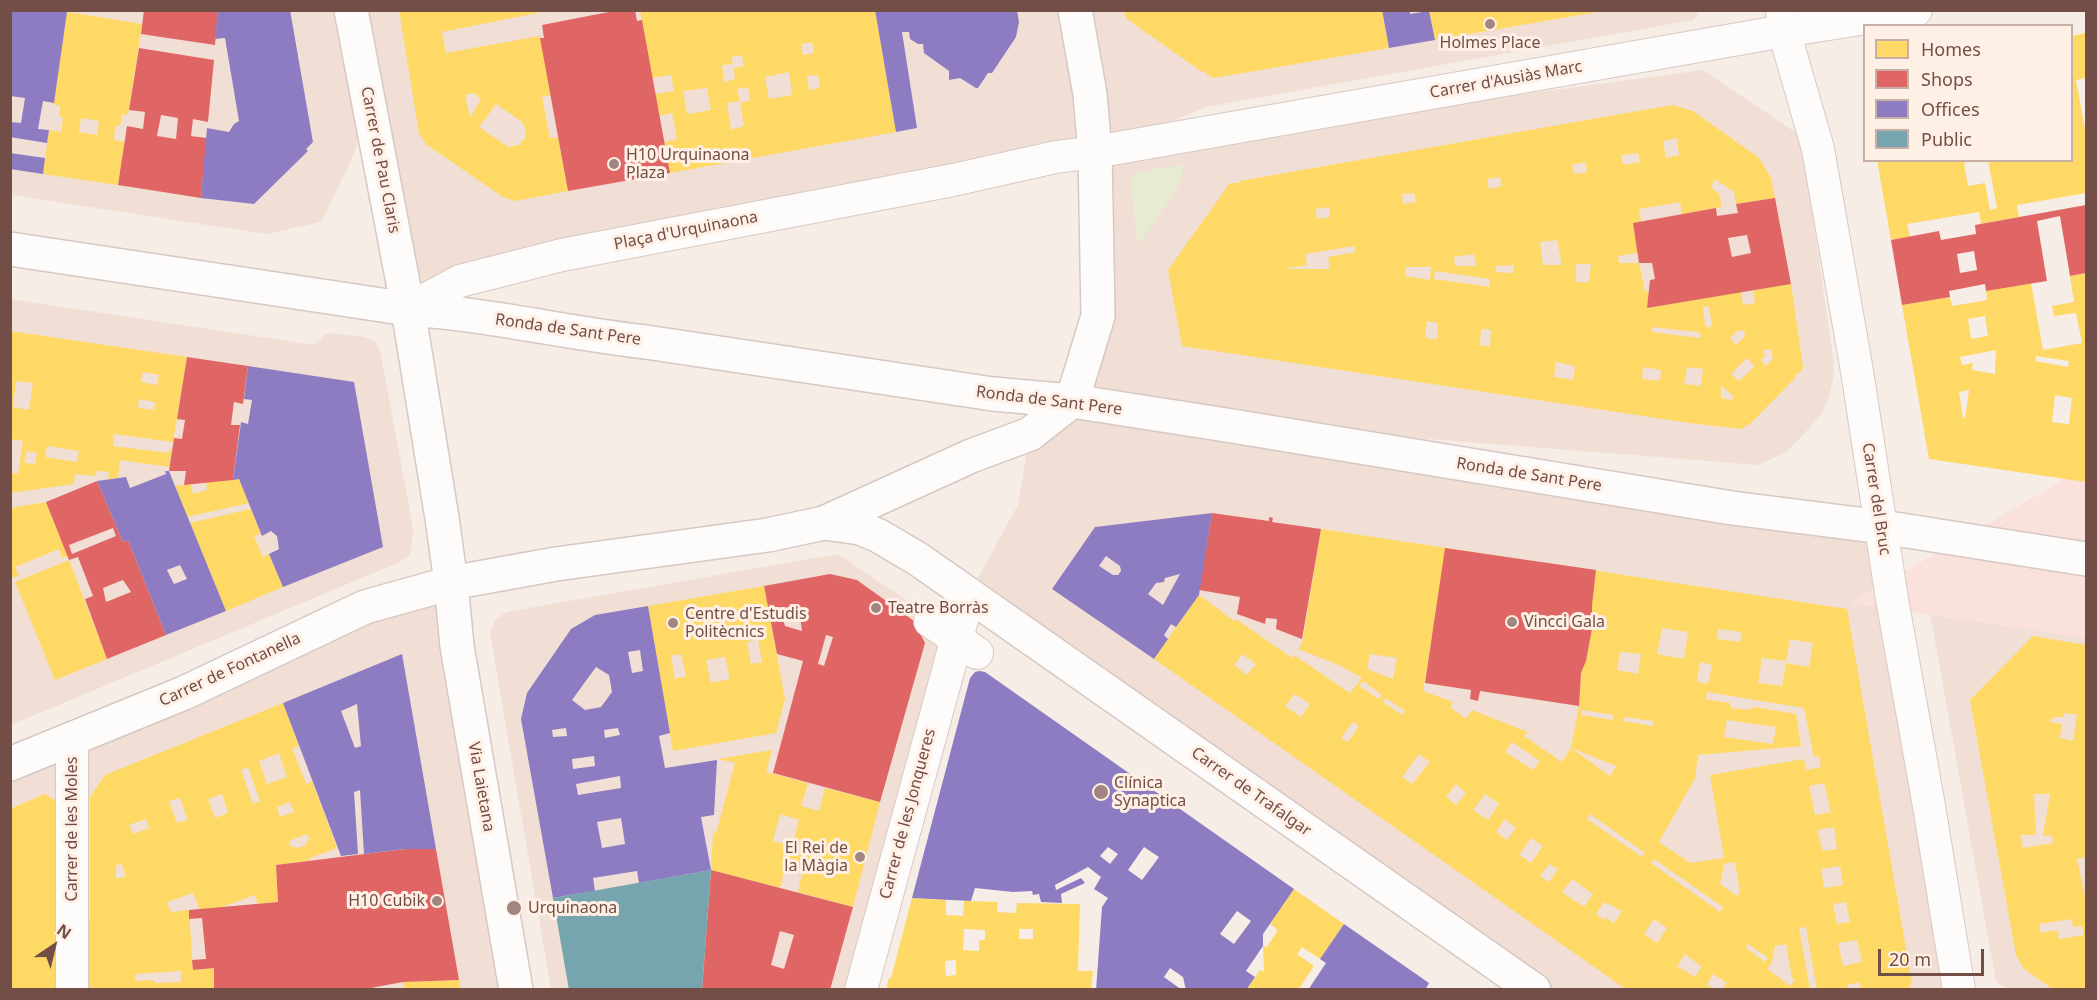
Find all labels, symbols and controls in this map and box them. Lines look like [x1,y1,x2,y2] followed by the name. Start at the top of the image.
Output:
[1483,17,1497,31] marker: Holmes Place
[1863,24,2073,162] legend
[1440,33,1540,53] place label: Holmes Place
[1921,37,1981,61] text: Homes
[1428,57,1584,103] street label: Carrer d'Ausiàs Marc
[1921,67,1973,91] text: Shops
[356,85,404,235] street label: Carrer de Pau Claris
[1921,97,1980,121] text: Offices
[1921,127,1972,151] text: Public
[626,145,750,183] place label: H10 Urquinaona Plaza
[607,157,621,171] marker: H10 Urquinaona Plaza
[612,208,760,254] street label: Plaça d'Urquinaona
[494,310,642,350] street label: Ronda de Sant Pere
[975,383,1123,419] street label: Ronda de Sant Pere
[1858,441,1894,557] street label: Carrer del Bruc
[1455,454,1603,496] street label: Ronda de Sant Pere
[888,598,989,618] place label: Teatre Borràs
[869,601,883,615] marker: Teatre Borràs
[685,604,807,642] place label: Centre d'Estudis Politècnics
[1524,612,1605,632] place label: Vincci Gala
[1505,615,1519,629] marker: Vincci Gala
[666,616,680,630] marker: Centre d'Estudis Politècnics
[156,629,304,711] street label: Carrer de Fontanella
[876,727,940,901] street label: Carrer de les Jonqueres
[464,741,498,833] street label: Via Laietana
[1187,743,1315,841] street label: Carrer de Trafalgar
[62,757,82,901] street label: Carrer de les Moles
[1114,773,1186,811] place label: Clínica Synaptica
[1092,783,1110,801] marker: Clínica Synaptica
[784,838,848,876] place label: El Rei de la Màgia
[853,850,867,864] marker: El Rei de la Màgia
[348,891,425,911] place label: H10 Cubik
[430,894,444,908] marker: H10 Cubik
[528,898,617,918] place label: Urquinaona
[505,899,523,917] marker: Urquinaona
[24,916,84,976] north arrow
[53,919,76,944] text: N
[1881,937,1988,975] scale bar
[1889,947,1931,971] text: 20 m

